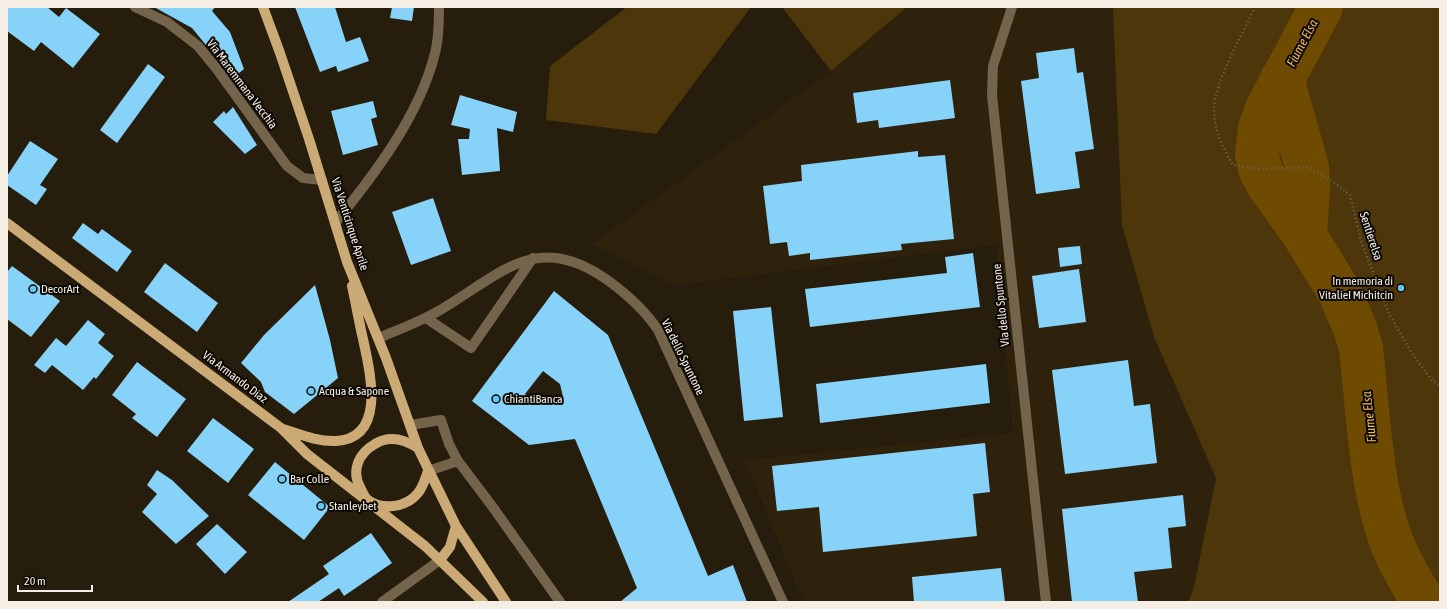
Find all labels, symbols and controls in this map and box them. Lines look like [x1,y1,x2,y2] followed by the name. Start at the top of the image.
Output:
[1283,17,1321,69] water label: Fiume Elsa
[204,37,280,131] street label: Via Maremmana Vecchia
[328,176,372,272] street label: Via Venticinque Aprile
[1357,210,1385,262] street label: Sentierelsa
[990,263,1012,347] street label: Via dello Spuntone
[1319,274,1393,302] place label: In memoria di VitalieI Michitcin
[41,282,80,296] place label: DecorArt
[1396,283,1406,293] marker: In memoria di VitalieI Michitcin
[28,284,38,294] marker: DecorArt
[658,317,708,397] street label: Via dello Spuntone
[200,348,271,406] street label: Via Armando Diaz
[319,384,389,398] place label: Acqua & Sapone
[306,386,316,396] marker: Acqua & Sapone
[1359,391,1379,443] water label: Fiume Elsa
[504,392,563,406] place label: ChiantiBanca
[491,394,501,404] marker: ChiantiBanca
[290,472,329,486] place label: Bar Colle
[277,474,287,484] marker: Bar Colle
[329,499,377,513] place label: Stanleybet
[316,501,326,511] marker: Stanleybet
[18,567,92,593] scale bar
[24,574,46,588] text: 20 m

